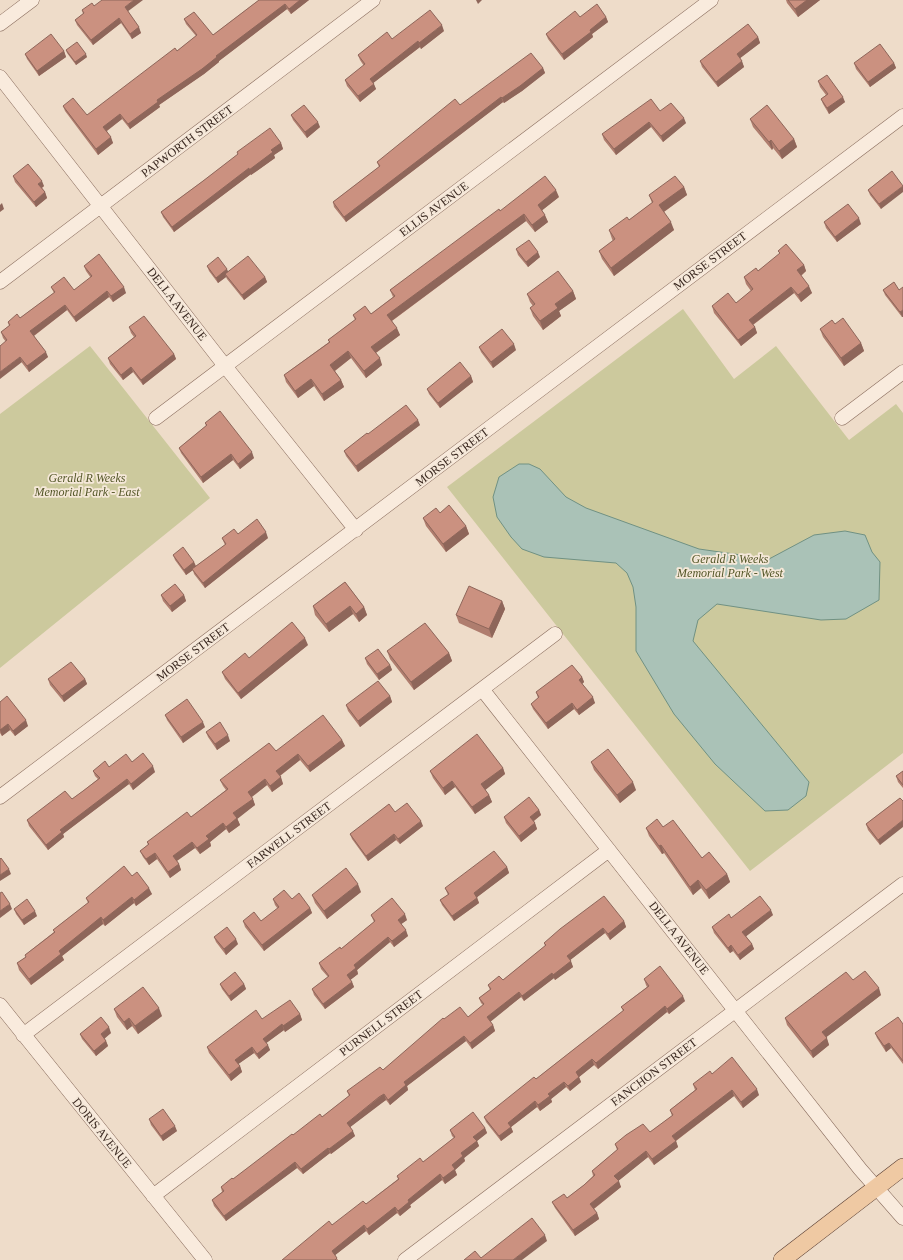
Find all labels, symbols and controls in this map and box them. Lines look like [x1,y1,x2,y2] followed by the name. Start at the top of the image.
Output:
[138,102,236,180] street label: PAPWORTH STREET
[397,179,471,239] street label: ELLIS AVENUE
[671,228,750,293] street label: MORSE STREET
[144,265,210,343] street label: DELLA AVENUE
[413,424,492,489] street label: MORSE STREET
[34,471,140,499] park label: Gerald R Weeks Memorial Park - East
[676,552,784,580] park label: Gerald R Weeks Memorial Park - West
[154,619,233,684] street label: MORSE STREET
[244,798,334,871] street label: FARWELL STREET
[646,899,712,977] street label: DELLA AVENUE
[337,987,426,1059] street label: PURNELL STREET
[608,1035,700,1109] street label: FANCHON STREET
[69,1095,135,1171] street label: DORIS AVENUE

